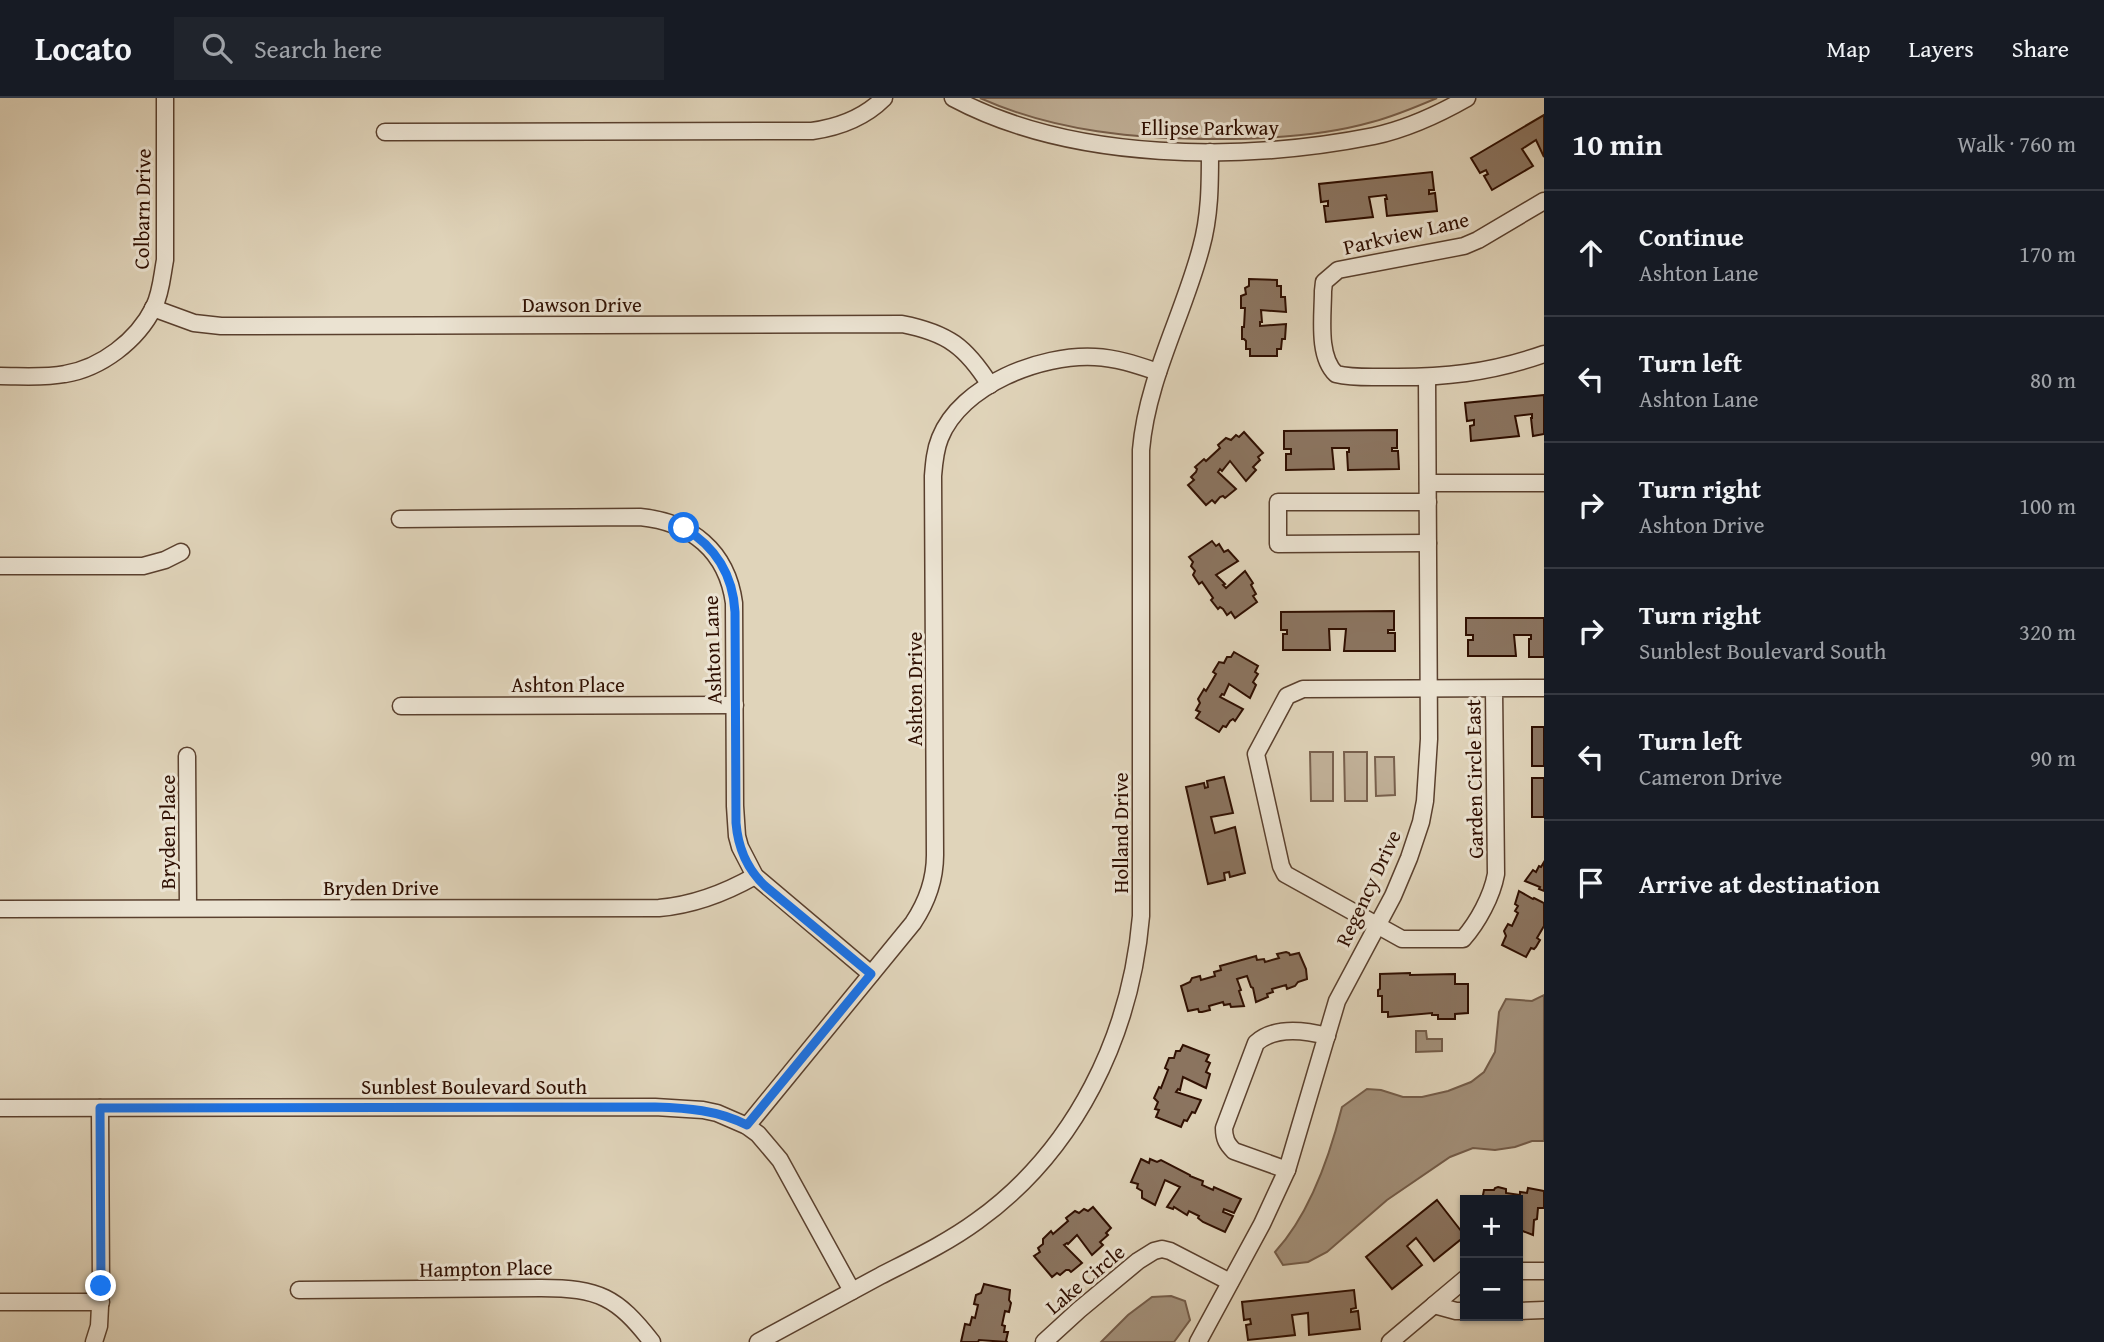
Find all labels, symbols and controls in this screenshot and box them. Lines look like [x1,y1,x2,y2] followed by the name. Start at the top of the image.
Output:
[174,17,664,80] search box
[35,24,132,72] text: Locato
[198,29,236,67] icon: search
[254,29,382,68] text: Search here
[1827,31,1870,66] text: Map
[1908,31,1974,66] text: Layers
[2012,31,2069,66] text: Share
[1141,112,1280,143] street label: Ellipse Parkway
[1572,122,1662,166] text: 10 min
[1957,127,2076,160] text: Walk · 760 m
[125,148,159,270] street label: Colbarn Drive
[1340,203,1472,263] street label: Parkview Lane
[1639,217,1744,256] text: Continue
[1572,234,1610,272] icon: ahead
[2019,237,2076,270] text: 170 m
[1639,256,1759,289] text: Ashton Lane
[522,289,642,320] street label: Dawson Drive
[1639,343,1742,382] text: Turn left
[1572,360,1610,398] icon: left
[2030,363,2076,396] text: 80 m
[1639,382,1759,415] text: Ashton Lane
[1639,469,1761,508] text: Turn right
[1572,486,1610,524] icon: right
[2019,489,2076,522] text: 100 m
[1639,508,1764,541] text: Ashton Drive
[668,512,699,543] route start
[695,595,729,705] street label: Ashton Lane
[1639,595,1761,634] text: Turn right
[1572,612,1610,650] icon: right
[2019,615,2076,648] text: 320 m
[899,632,930,746] street label: Ashton Drive
[1639,634,1886,667] text: Sunblest Boulevard South
[511,669,625,700] street label: Ashton Place
[1457,698,1491,859] street label: Garden Circle East
[1639,721,1742,760] text: Turn left
[1572,738,1610,776] icon: left
[2030,741,2076,774] text: 90 m
[1639,760,1782,793] text: Cameron Drive
[1105,772,1136,894] street label: Holland Drive
[152,774,183,889] street label: Bryden Place
[1327,824,1409,951] street label: Regency Drive
[1572,864,1610,902] icon: arrive
[1639,864,1880,903] text: Arrive at destination
[323,872,439,903] street label: Bryden Drive
[361,1071,587,1102] street label: Sunblest Boulevard South
[1460,1195,1523,1321] map controls
[1460,1195,1523,1258] button: +
[1039,1236,1132,1321] street label: Lake Circle
[419,1251,553,1285] street label: Hampton Place
[1460,1258,1523,1321] button: −
[85,1270,116,1301] route end

